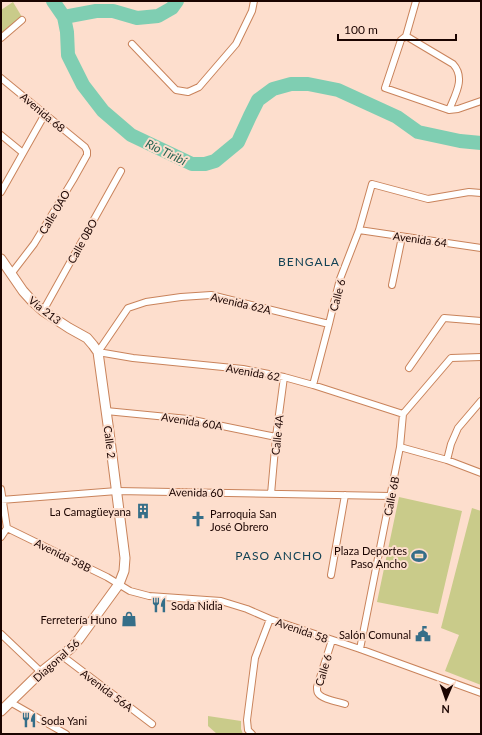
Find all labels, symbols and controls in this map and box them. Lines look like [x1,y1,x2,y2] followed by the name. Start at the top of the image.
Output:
[338,16,456,42] scale bar
[344,22,378,37] text: 100 m
[18,90,68,134] street label: Avenida 68
[143,136,190,169] water label: Río Tiribí
[36,187,72,236] street label: Calle 0AO
[64,216,100,266] street label: Calle 0BO
[392,229,448,249] street label: Avenida 64
[278,254,340,269] district label: BENGALA
[326,277,348,313] street label: Calle 6
[209,290,273,316] street label: Avenida 62A
[26,293,64,327] street label: Vía 213
[225,361,281,383] street label: Avenida 62
[160,410,224,432] street label: Avenida 60A
[268,414,286,456] street label: Calle 4A
[102,425,118,459] street label: Calle 2
[381,475,401,517] street label: Calle 6B
[169,485,224,499] street label: Avenida 60
[134,502,152,520] building icon: La Camagüeyana
[50,505,131,518] place label: La Camagüeyana
[210,507,277,533] place label: Parroquia San José Obrero
[189,510,207,528] church icon: Parroquia San José Obrero
[33,536,93,574] street label: Avenida 58B
[334,544,407,570] place label: Plaza Deportes Paso Ancho
[410,547,428,565] sports icon: Plaza Deportes Paso Ancho
[235,548,323,563] district label: PASO ANCHO
[150,596,168,614] restaurant icon: Soda Nidia
[171,599,223,612] place label: Soda Nidia
[120,610,138,628] shop icon: Ferretería Huno
[40,613,117,626] place label: Ferretería Huno
[274,615,330,645] street label: Avenida 58
[414,625,432,643] public building icon: Salón Comunal
[339,628,411,641] place label: Salón Comunal
[30,636,82,684] street label: Diagonal 56
[312,652,334,688] street label: Calle 6
[78,666,136,714] street label: Avenida 56A
[426,679,466,719] north arrow
[441,703,450,716] text: N
[20,711,38,729] restaurant icon: Soda Yani
[41,714,87,727] place label: Soda Yani

